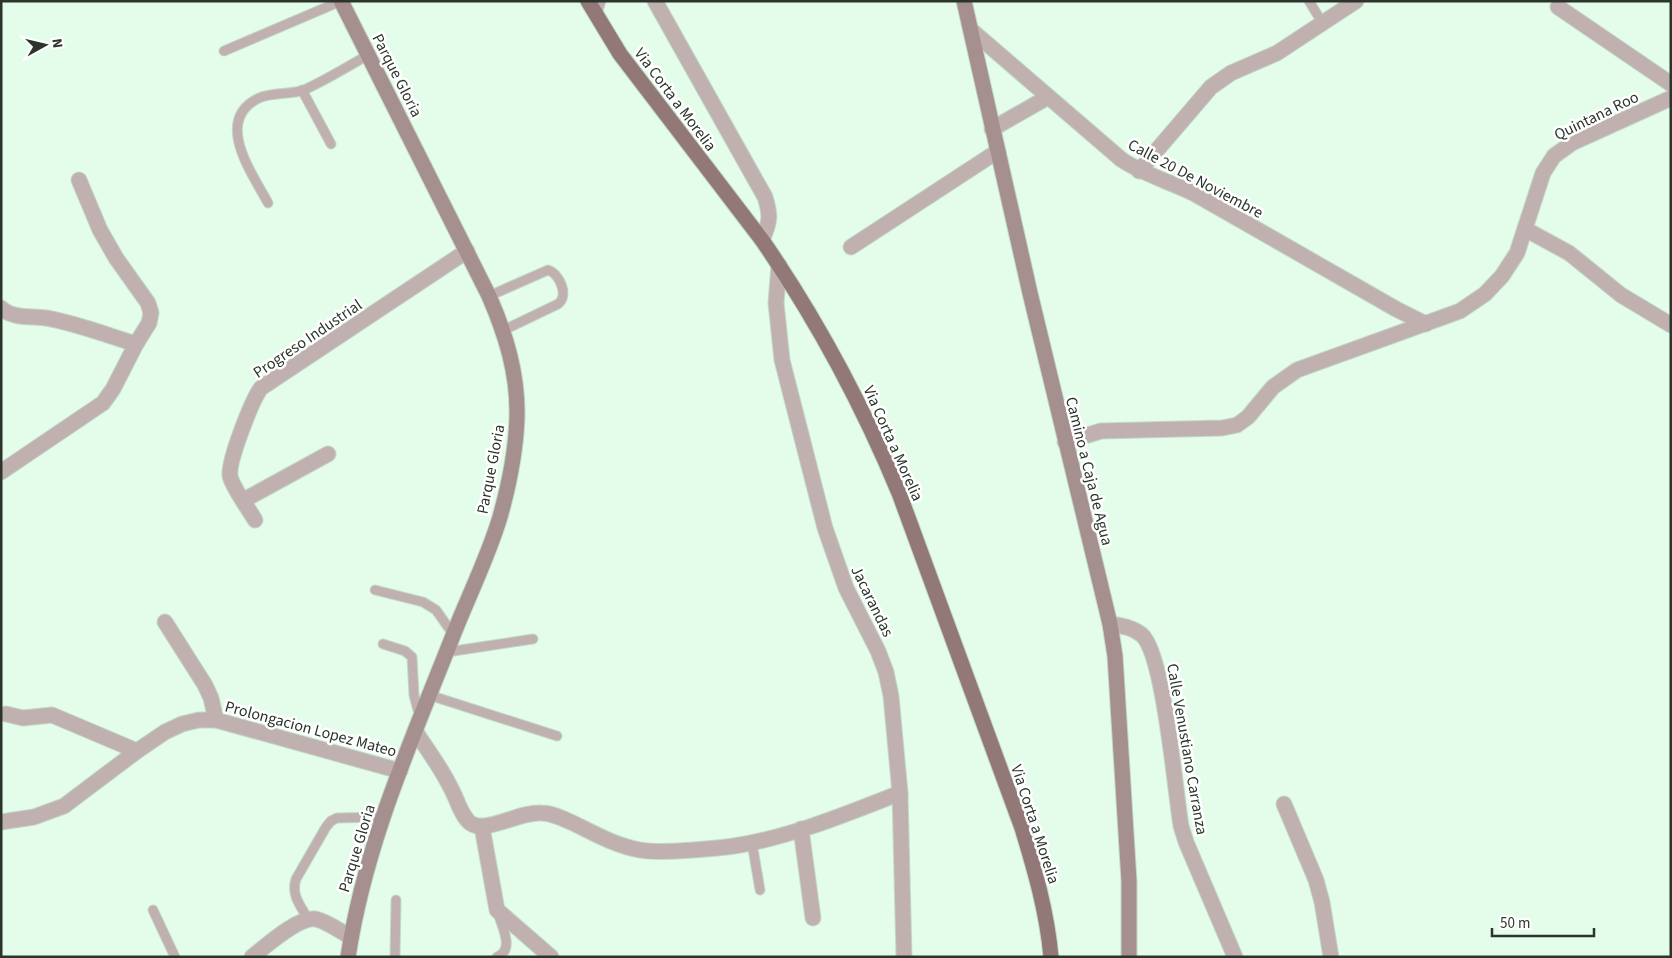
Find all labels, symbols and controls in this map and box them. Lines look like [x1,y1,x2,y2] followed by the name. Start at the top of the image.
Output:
[20,20,70,70] north arrow
[367,30,428,121] street label: Parque Gloria
[46,37,67,49] text: N
[629,43,721,156] street label: Via Corta a Morelia
[1551,86,1642,146] street label: Quintana Roo
[1124,134,1267,224] street label: Calle 20 De Noviembre
[249,294,366,383] street label: Progreso Industrial
[858,382,928,505] street label: Via Corta a Morelia
[1060,395,1118,548] street label: Camino a Caja de Agua
[472,423,510,516] street label: Parque Gloria
[845,562,899,641] street label: Jacarandas
[1161,662,1213,837] street label: Calle Venustiano Carranza
[223,695,399,762] street label: Prolongacion Lopez Mateo
[1005,762,1065,887] street label: Via Corta a Morelia
[333,802,381,895] street label: Parque Gloria
[1492,906,1594,938] scale bar
[1500,913,1530,934] text: 50 m

